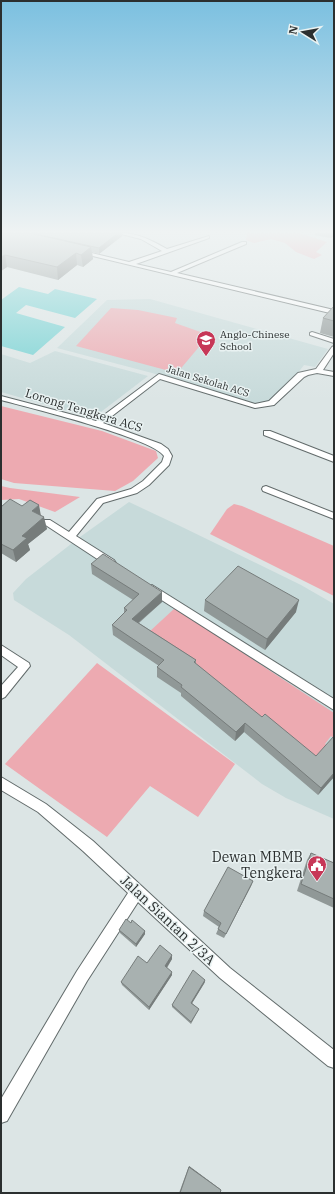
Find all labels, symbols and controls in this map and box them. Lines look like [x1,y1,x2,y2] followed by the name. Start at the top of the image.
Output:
[283,12,323,52] north arrow
[285,24,301,36] text: N
[220,328,290,353] place label: Anglo-Chinese School
[195,329,217,357] school or university icon: Anglo-Chinese School
[165,362,251,400] street label: Jalan Sekolah ACS
[24,385,144,435] street label: Lorong Tengkera ACS
[212,848,303,882] place label: Dewan MBMB Tengkera
[306,854,328,882] public building icon: Dewan MBMB Tengkera
[117,871,220,969] street label: Jalan Siantan 2/3A

